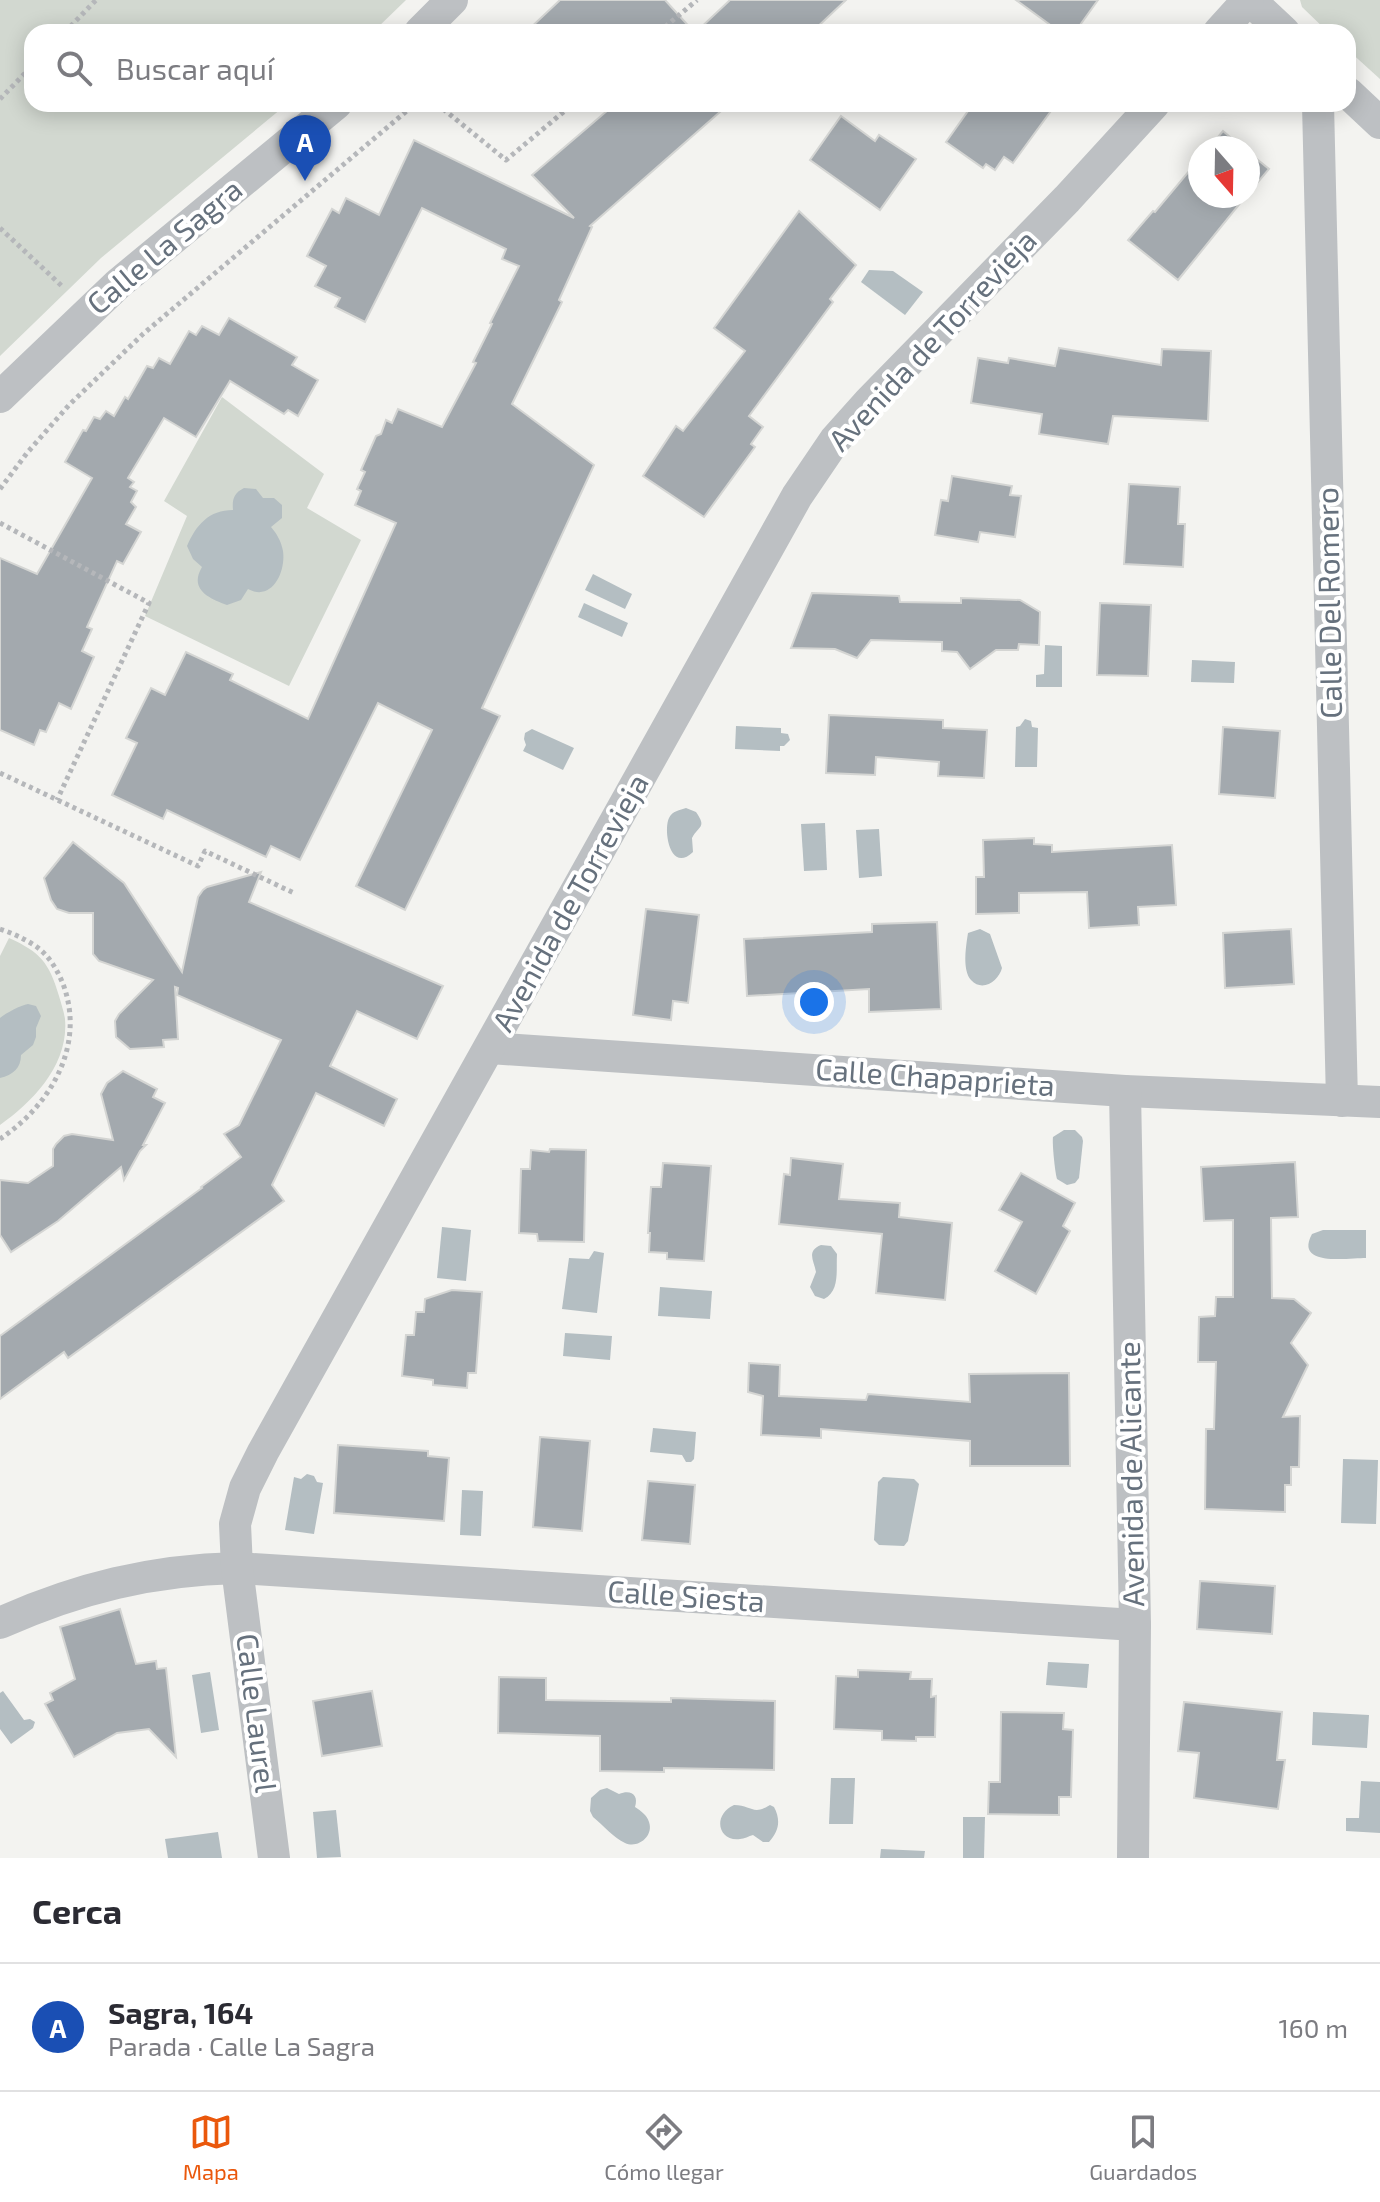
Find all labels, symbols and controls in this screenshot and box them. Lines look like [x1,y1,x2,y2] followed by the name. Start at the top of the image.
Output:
[24,24,1356,112] search box
[52,46,96,90] icon: search
[116,50,274,86] text: Buscar aquí
[279,115,331,181] pin: A
[1188,136,1260,208] north arrow
[79,170,249,321] street label: Calle La Sagra
[820,222,1043,457] street label: Avenida de Torrevieja
[1308,487,1348,719] street label: Calle Del Romero
[484,767,655,1037] street label: Avenida de Torrevieja
[794,982,834,1022] your location
[814,1050,1056,1102] street label: Calle Chapaprieta
[1110,1341,1150,1607] street label: Avenida de Alicante
[606,1572,766,1618] street label: Calle Siesta
[230,1631,286,1794] street label: Calle Laurel
[32,1890,122,1931] text: Cerca
[108,1994,253,2030] text: Sagra, 164
[50,2012,66,2043] text: A
[1279,2012,1348,2043] text: 160 m
[108,2030,375,2061] text: Parada · Calle La Sagra
[183,2110,239,2184] tab: Mapa
[604,2110,724,2184] tab: Cómo llegar
[1089,2110,1197,2184] tab: Guardados

